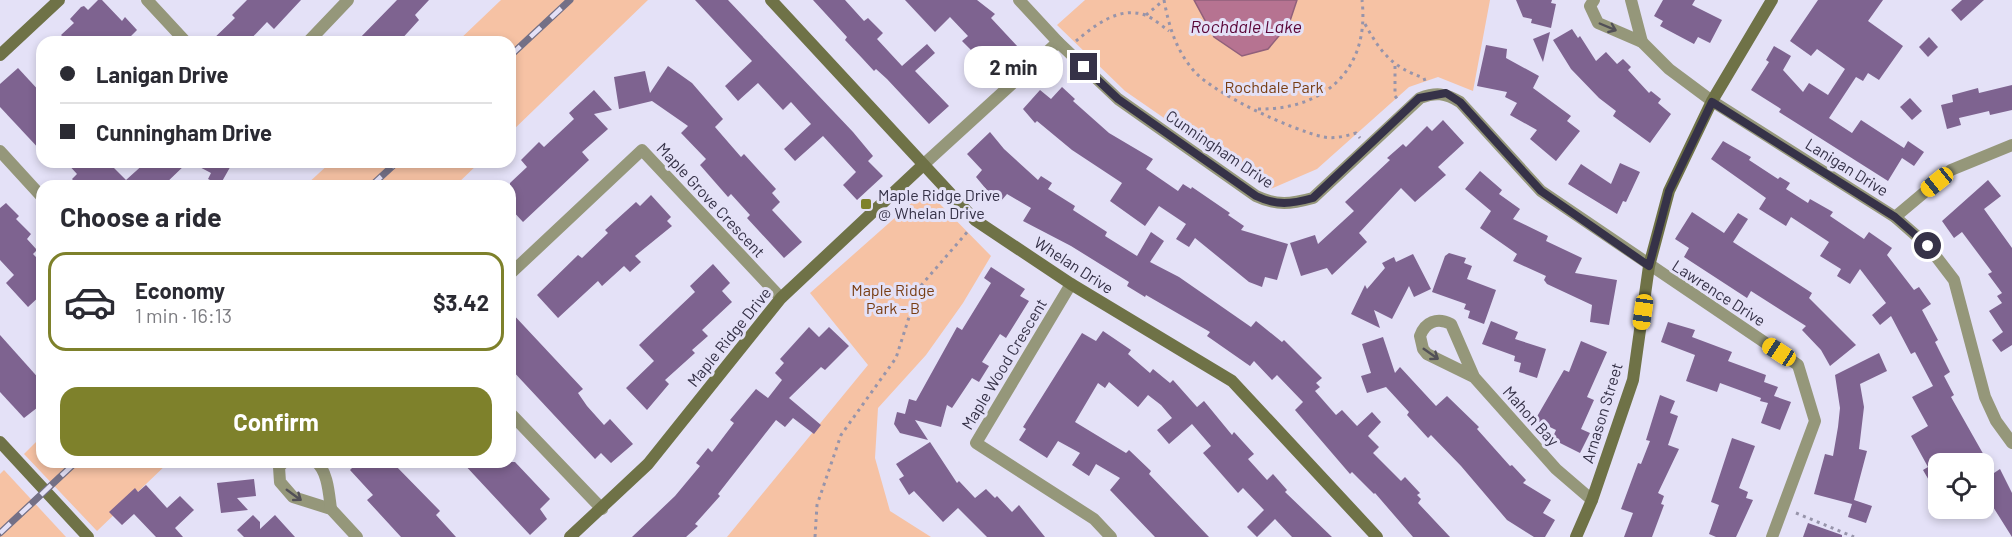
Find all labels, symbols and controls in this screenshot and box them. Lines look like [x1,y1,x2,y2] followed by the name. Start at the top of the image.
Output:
[1190,15,1302,37] water label: Rochdale Lake
[1598,22,1617,33] one-way arrow
[964,46,1063,88] callout: 2 min
[1070,53,1097,80] route end
[990,55,1037,79] text: 2 min
[96,61,229,87] text: Lanigan Drive
[1224,77,1324,96] park label: Rochdale Park
[1163,106,1278,192] street label: Cunningham Drive
[96,119,272,145] text: Cunningham Drive
[1802,134,1892,200] street label: Lanigan Drive
[653,138,769,261] street label: Maple Grove Crescent
[1917,164,1957,200] car
[878,185,1000,222] place label: Maple Ridge Drive @ Whelan Drive
[859,197,873,211] marker: Maple Ridge Drive @ Whelan Drive
[60,200,222,232] text: Choose a ride
[1031,232,1117,297] street label: Whelan Drive
[1914,232,1941,259] route start
[1669,255,1769,330] street label: Lawrence Drive
[63,275,117,329] icon: car
[135,277,225,303] text: Economy
[851,280,935,317] park label: Maple Ridge Park - B
[683,283,775,390] street label: Maple Ridge Drive
[433,289,489,315] text: $3.42
[1632,293,1654,331] car
[957,295,1050,433] street label: Maple Wood Crescent
[135,303,232,327] text: 1 min · 16:13
[1759,335,1799,369] car
[1423,348,1440,361] one-way arrow
[1577,360,1626,465] street label: Arnason Street
[1500,382,1564,450] street label: Mahon Bay
[60,387,492,456] button: Confirm
[1928,453,1994,519] map controls
[1928,453,1994,519] button: locate
[286,488,302,501] one-way arrow

